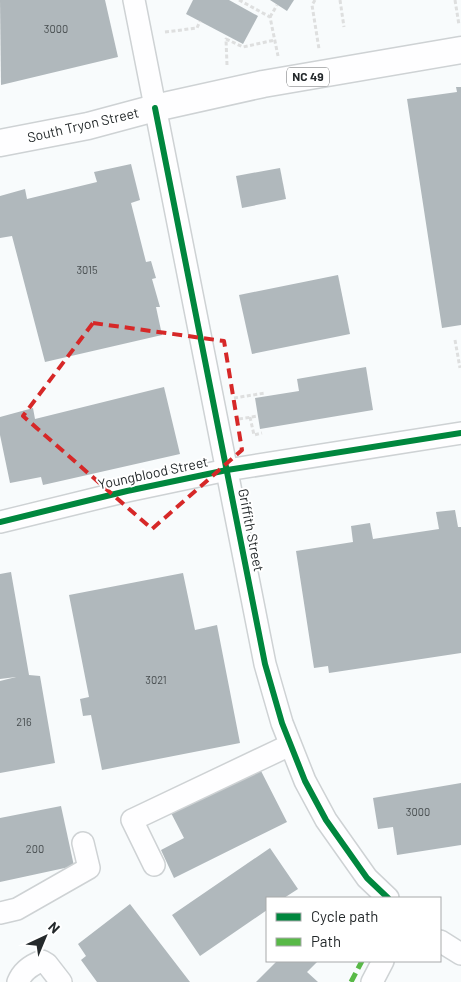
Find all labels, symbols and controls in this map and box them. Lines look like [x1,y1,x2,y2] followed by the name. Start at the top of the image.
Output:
[44,22,68,35] house number: 3000
[287,68,329,86] road number: NC 49
[25,103,140,146] street label: South Tryon Street
[76,263,98,276] house number: 3015
[96,453,209,492] street label: Youngblood Street
[235,487,268,573] street label: Griffith Street
[145,673,167,686] house number: 3021
[16,715,32,728] house number: 216
[406,805,430,818] house number: 3000
[26,842,44,855] house number: 200
[266,897,441,962] legend
[311,907,378,925] text: Cycle path
[20,912,70,962] north arrow
[45,918,64,937] text: N
[311,932,341,950] text: Path

